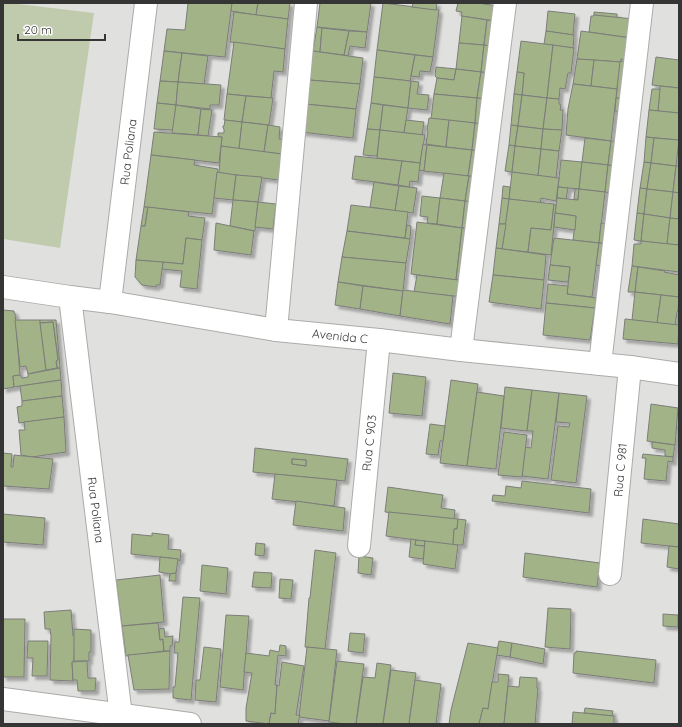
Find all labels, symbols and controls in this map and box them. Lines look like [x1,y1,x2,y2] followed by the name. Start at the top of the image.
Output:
[18,16,105,42] scale bar
[24,22,52,37] text: 20 m
[117,118,139,186] street label: Rua Poliana
[312,326,369,346] street label: Avenida C
[359,414,379,472] street label: Rua C 903
[610,442,630,498] street label: Rua C 981
[85,476,107,544] street label: Rua Poliana

